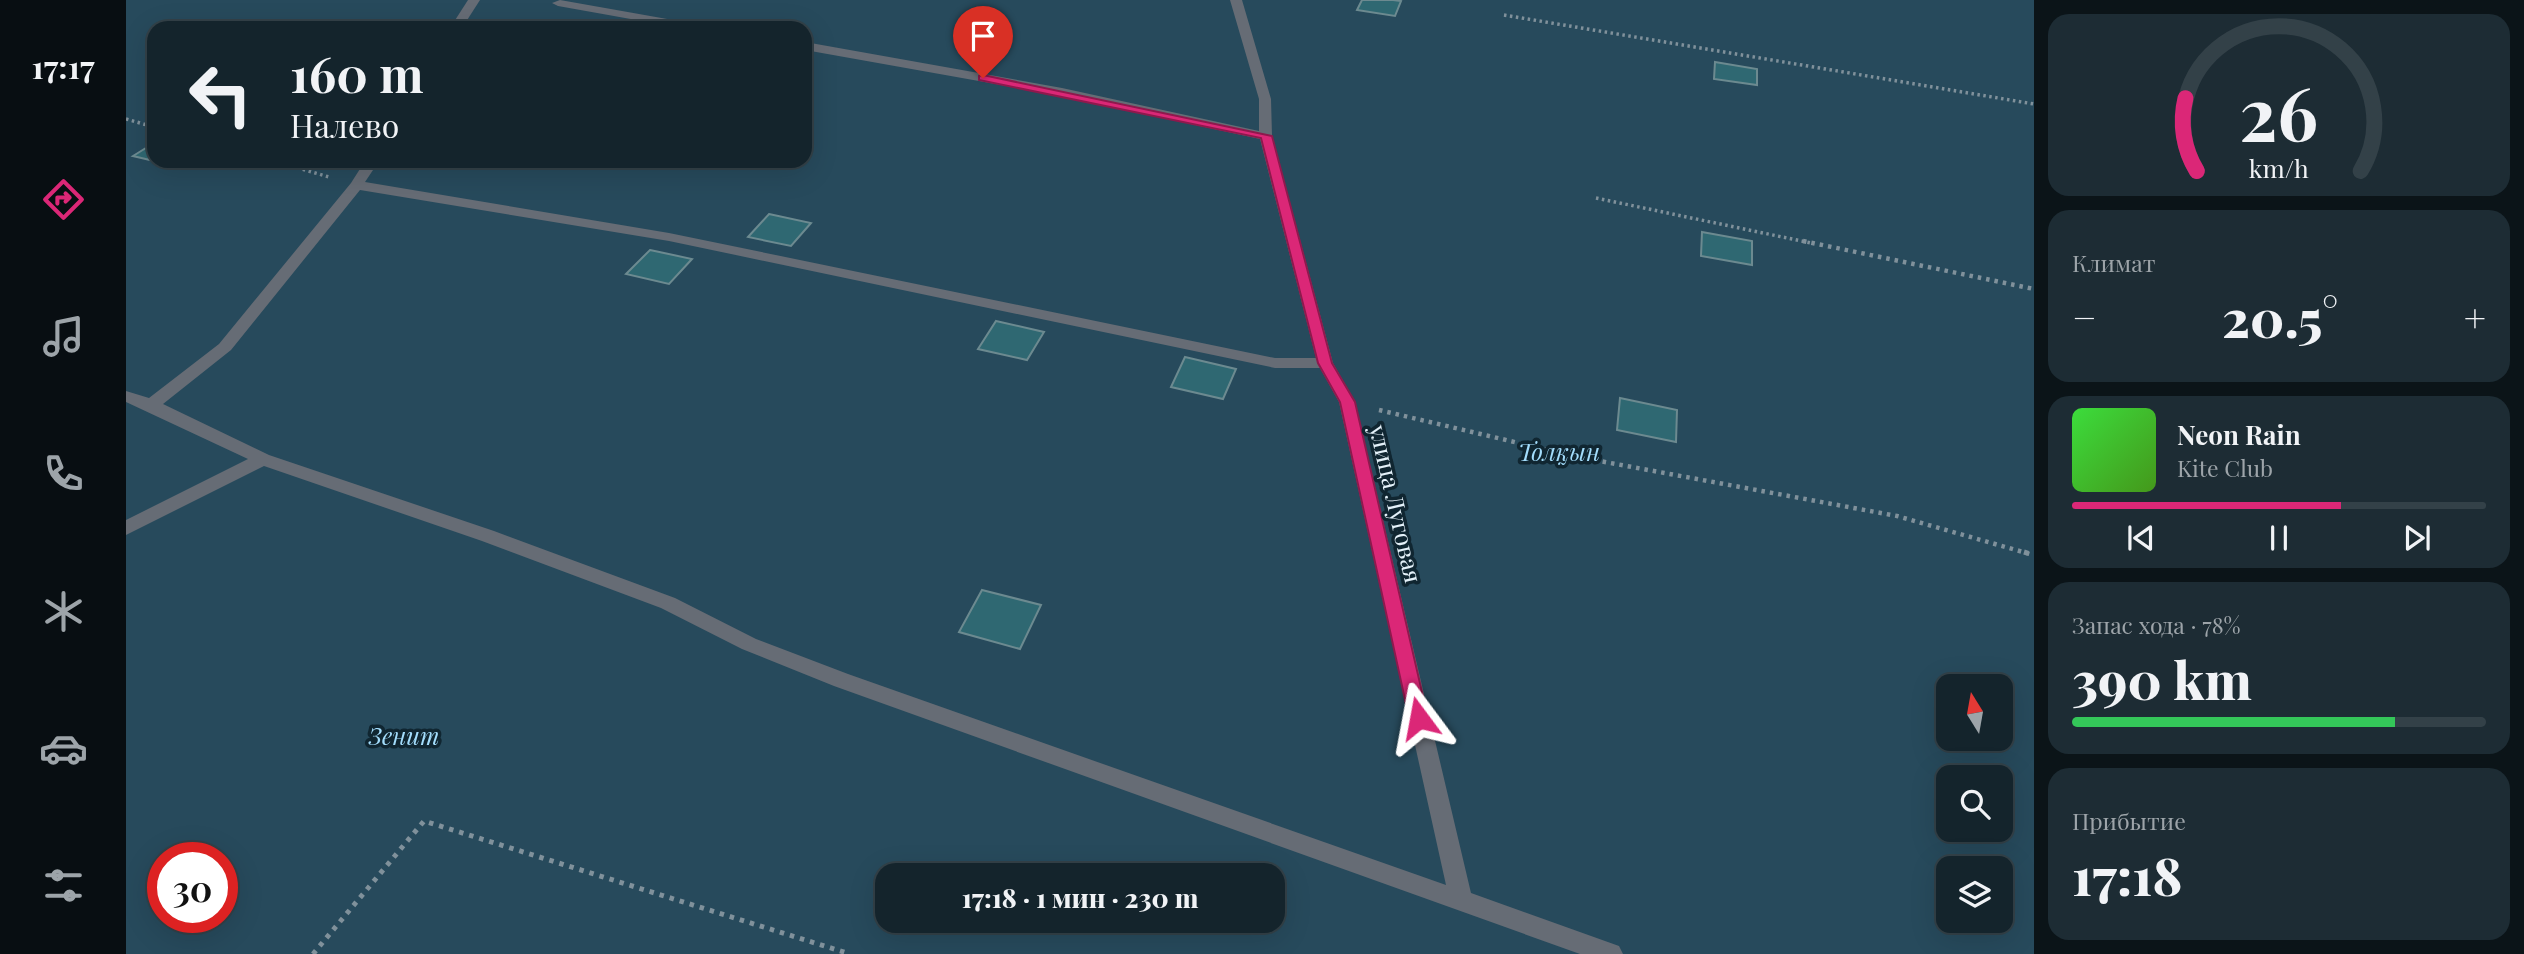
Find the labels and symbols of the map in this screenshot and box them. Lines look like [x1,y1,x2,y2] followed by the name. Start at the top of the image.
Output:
[953,6,1013,78] pin
[1363,420,1431,586] street label: улица Луговая
[1518,435,1600,467] park label: Толқын
[1936,674,2012,751] north arrow
[1382,681,1456,755] position arrow
[368,719,439,751] park label: Зенит
[147,842,238,933] speed limit sign: 30

